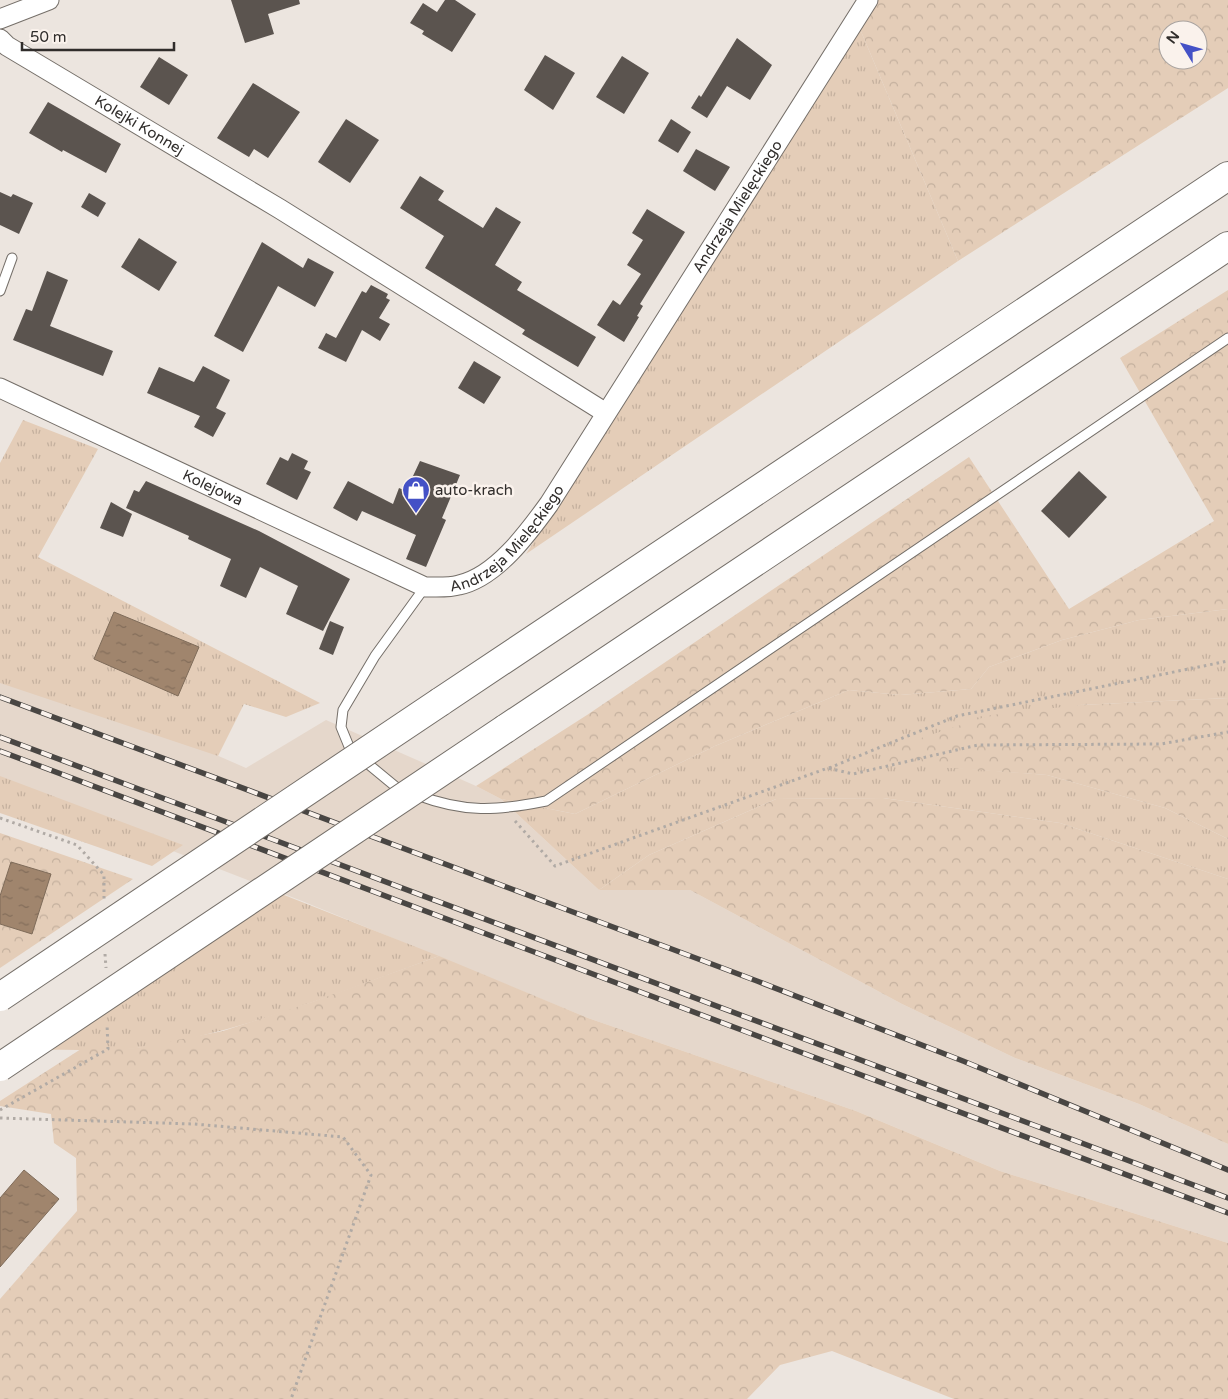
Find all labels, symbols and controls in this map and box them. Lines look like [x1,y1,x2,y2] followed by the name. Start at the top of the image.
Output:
[22,20,175,52] scale bar
[1158,20,1208,70] north arrow
[30,28,67,46] text: 50 m
[1163,28,1183,47] text: N
[91,91,187,159] street label: Kolejki Konnej
[689,137,786,276] street label: Andrzeja Mielęckiego
[180,466,246,509] street label: Kolejowa
[401,475,431,514] shop icon: auto-krach
[435,481,513,499] place label: auto-krach
[448,482,568,596] street label: Andrzeja Mielęckiego

